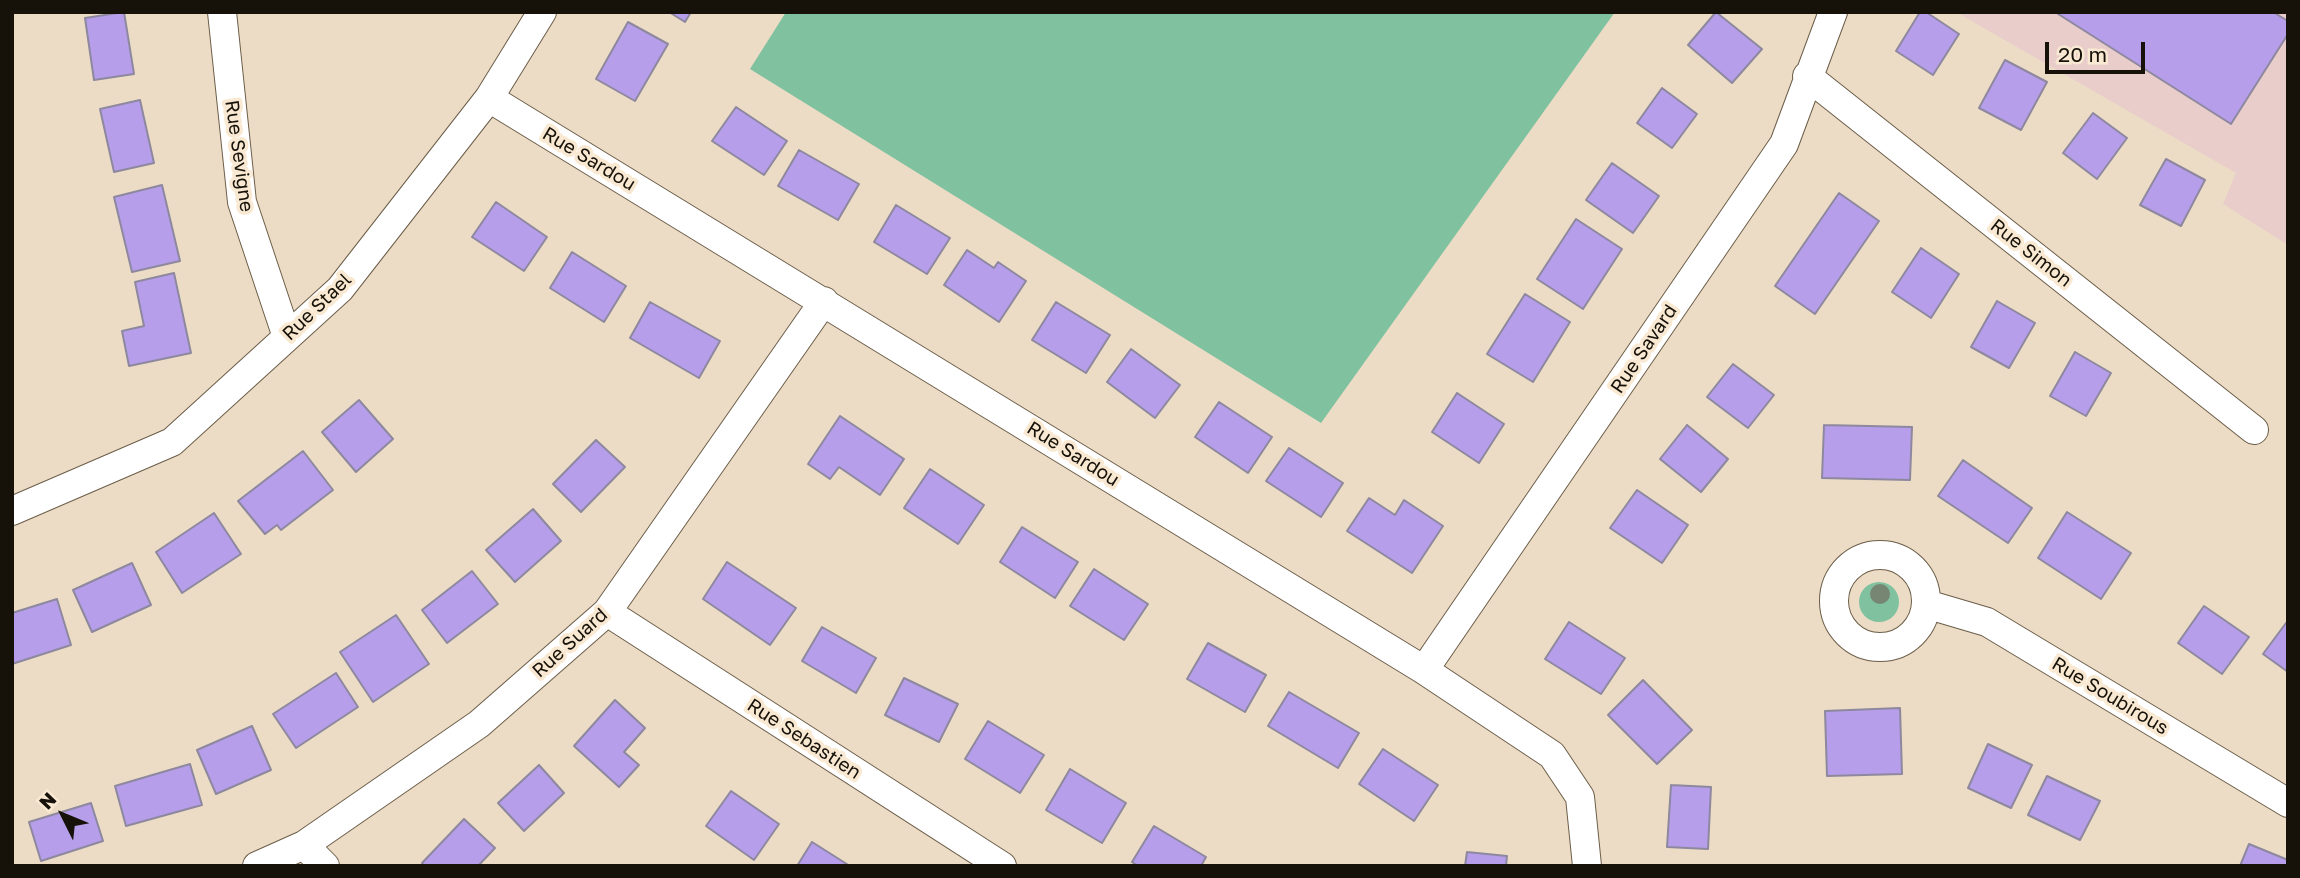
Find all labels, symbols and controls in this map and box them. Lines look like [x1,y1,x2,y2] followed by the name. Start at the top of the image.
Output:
[2048,28,2148,72] scale bar
[2058,41,2107,67] text: 20 m
[220,99,258,213] street label: Rue Sevigne
[538,122,640,196] street label: Rue Sardou
[1986,214,2076,292] street label: Rue Simon
[278,269,356,345] street label: Rue Stael
[1606,300,1682,398] street label: Rue Savard
[1023,417,1123,491] street label: Rue Sardou
[528,603,612,683] street label: Rue Suard
[2048,652,2172,740] street label: Rue Soubirous
[743,694,865,784] street label: Rue Sebastien
[28,780,98,850] north arrow
[34,787,61,813] text: N

